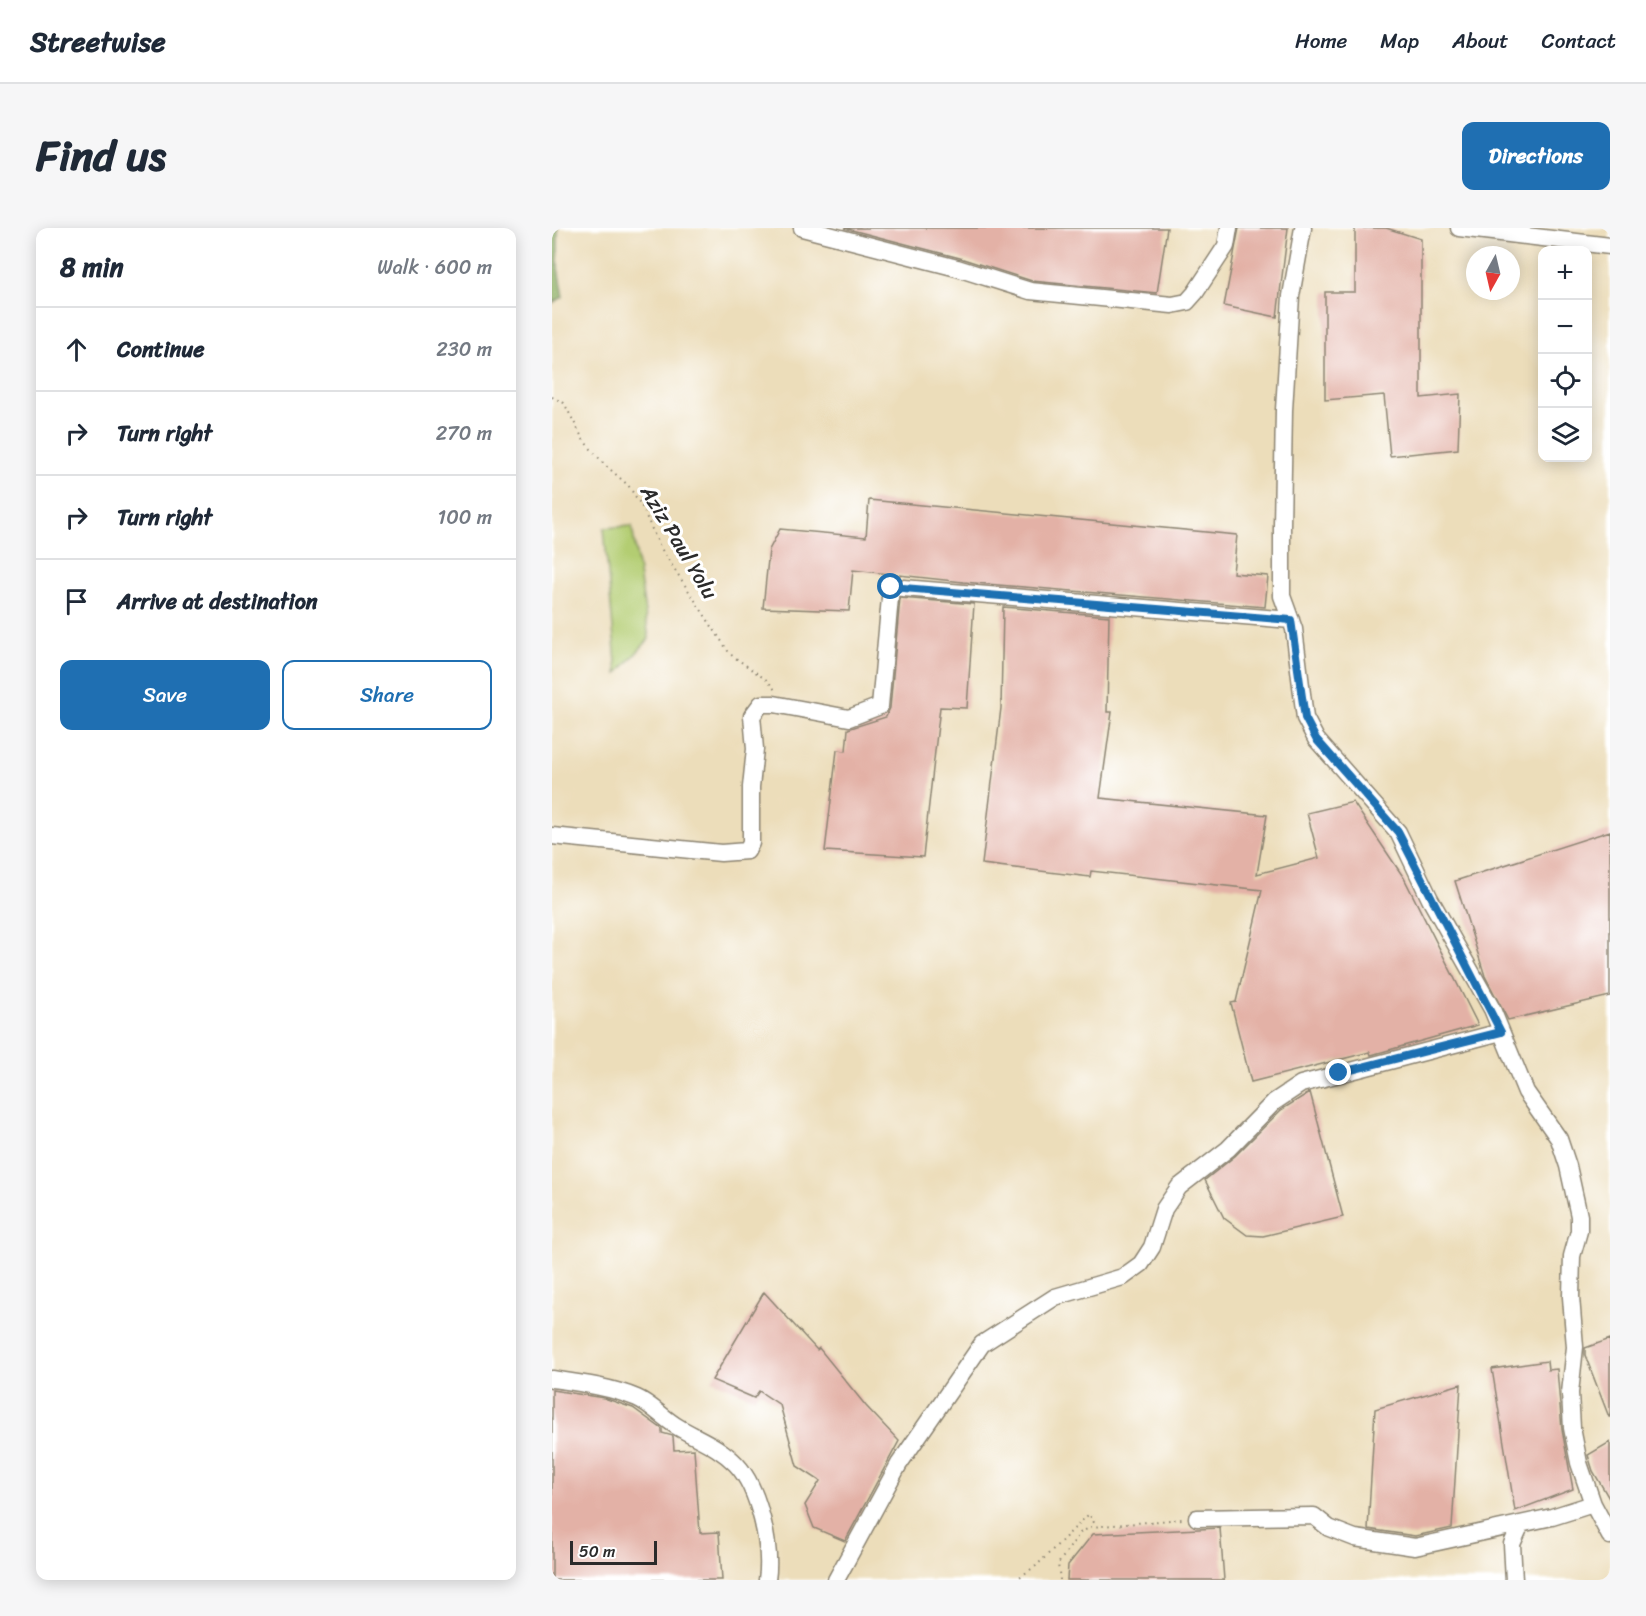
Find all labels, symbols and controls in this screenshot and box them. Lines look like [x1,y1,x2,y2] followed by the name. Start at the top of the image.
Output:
[30,17,166,66] text: Streetwise
[1295,22,1347,60] text: Home
[1380,22,1419,60] text: Map
[1452,22,1509,60] text: About
[1542,22,1616,60] text: Contact
[36,119,166,193] text: Find us
[1462,122,1610,190] button: Directions
[60,244,124,290] text: 8 min
[1466,246,1520,300] north arrow
[1538,246,1592,462] map controls
[1538,246,1592,300] button: +
[377,250,492,285] text: Walk · 600 m
[1538,300,1592,354] button: −
[117,330,205,369] text: Continue
[436,332,492,367] text: 230 m
[60,333,93,366] icon: ahead
[1538,354,1592,408] button: locate
[1538,408,1592,462] button: layers
[117,414,212,453] text: Turn right
[436,416,492,451] text: 270 m
[60,417,93,450] icon: right
[629,476,729,607] street label: Aziz Paul Yolu
[117,498,212,537] text: Turn right
[438,500,492,535] text: 100 m
[60,501,93,534] icon: right
[877,573,903,599] route start
[117,582,318,621] text: Arrive at destination
[60,585,93,618] icon: arrive
[60,660,270,730] button: Save
[282,660,492,730] button: Share
[1325,1059,1351,1085] route end
[579,1537,615,1566] text: 50 m
[570,1538,657,1566] scale bar

